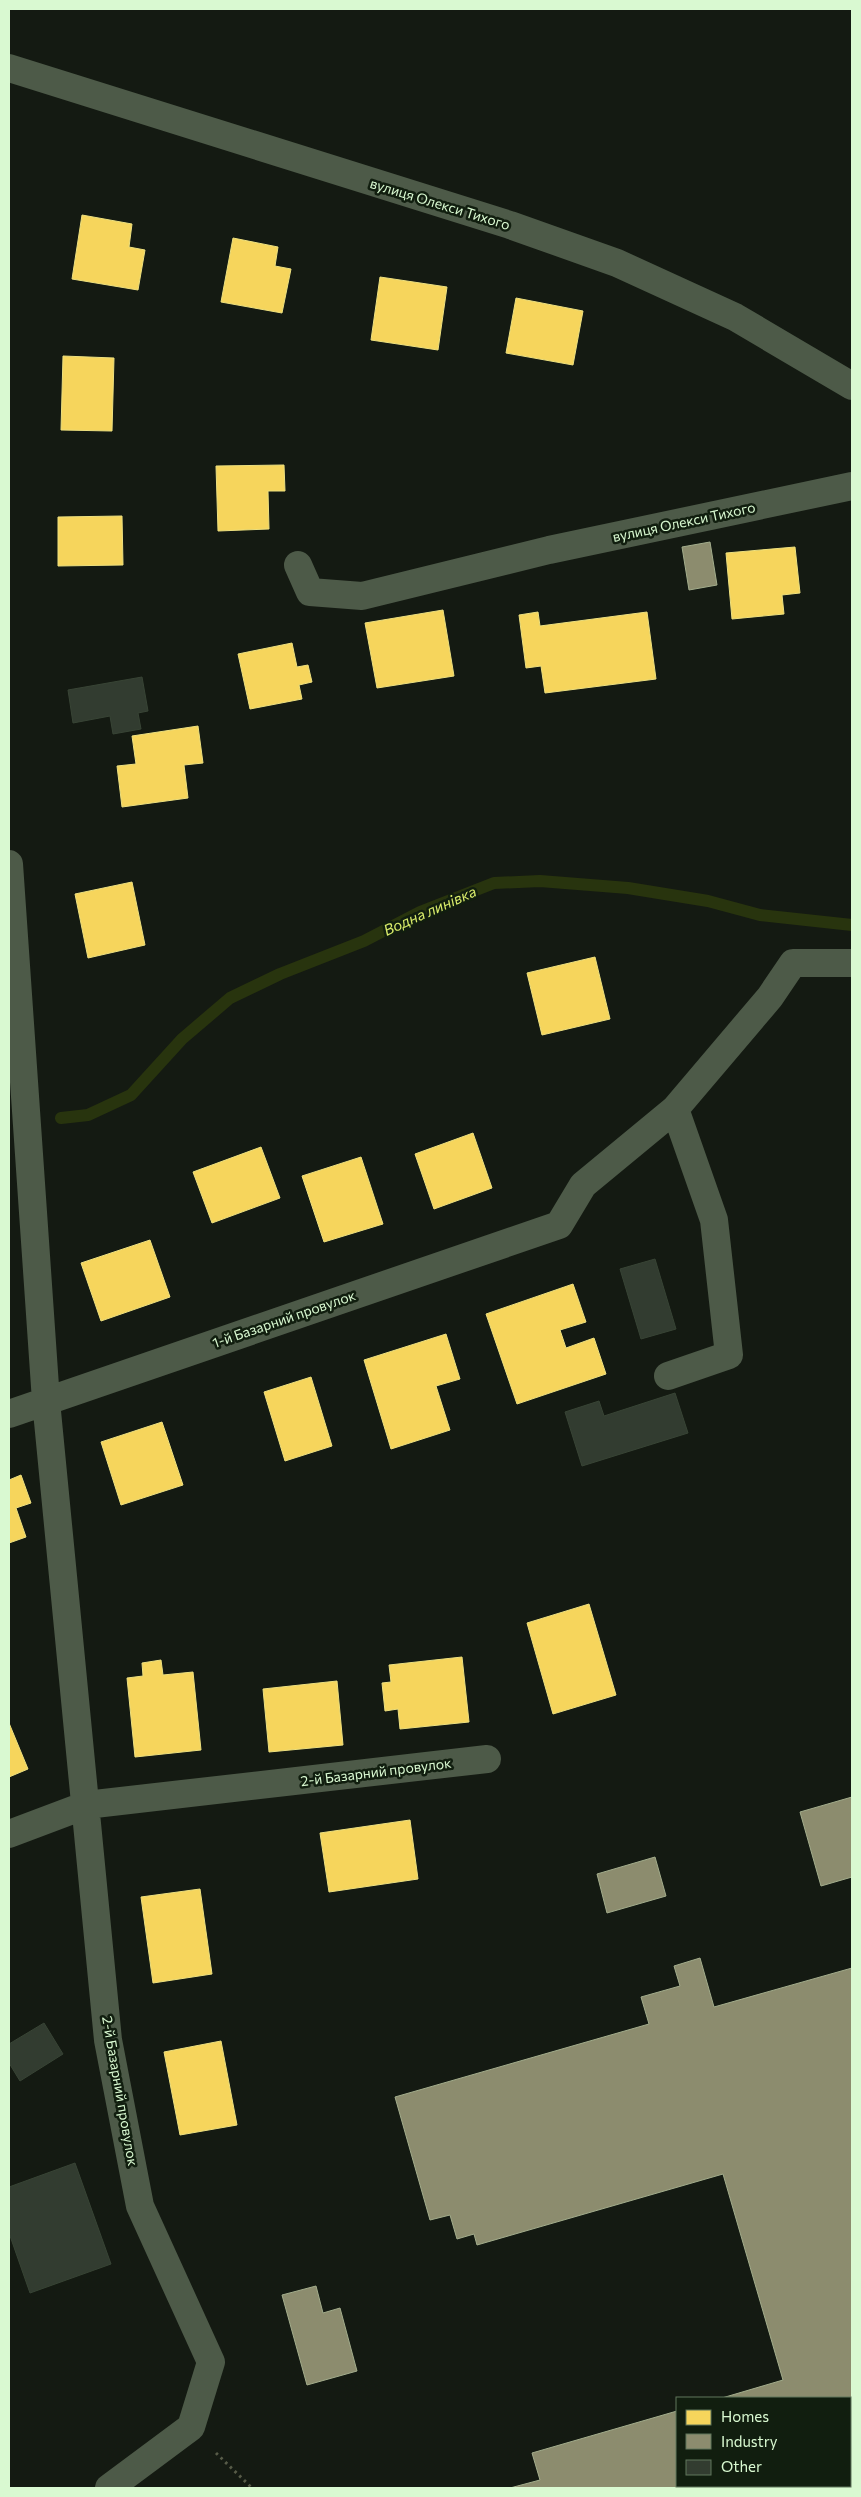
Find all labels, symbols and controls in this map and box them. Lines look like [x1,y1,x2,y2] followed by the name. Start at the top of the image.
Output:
[368,174,512,233] street label: вулиця Олекси Тихого
[611,498,757,545] street label: вулиця Олекси Тихого
[380,881,479,939] water label: Водна линівка
[210,1286,358,1351] street label: 1-й Базарний провулок
[299,1754,453,1789] street label: 2-й Базарний провулок
[99,2015,142,2168] street label: 2-й Базарний провулок
[676,2397,851,2487] legend
[721,2407,769,2425] text: Homes
[721,2432,778,2450] text: Industry
[721,2457,762,2475] text: Other

